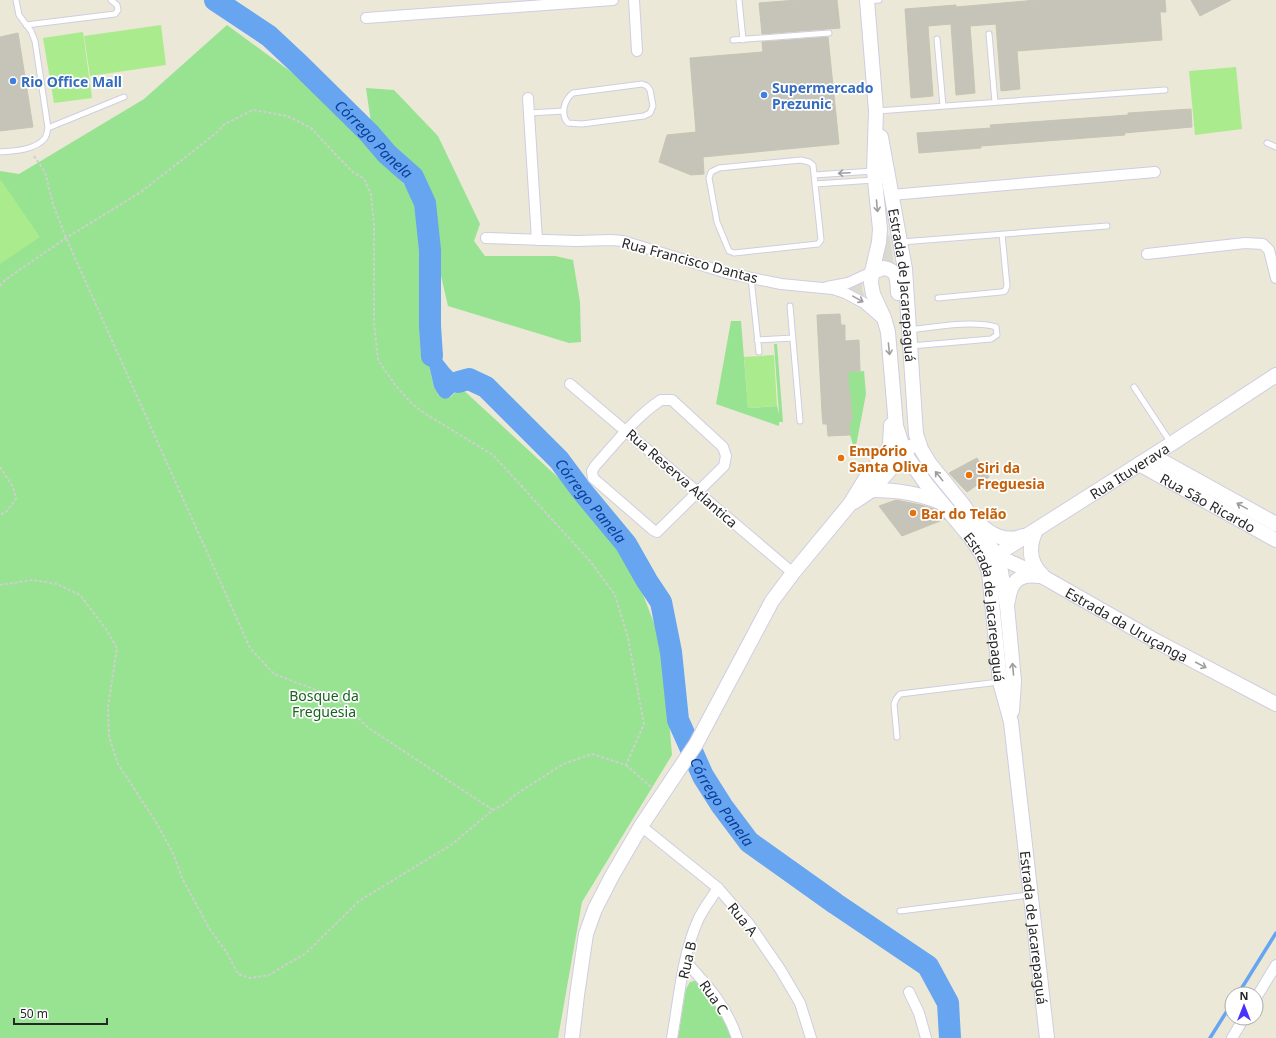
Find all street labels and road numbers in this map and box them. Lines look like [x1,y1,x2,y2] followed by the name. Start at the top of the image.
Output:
[885,207,921,363] street label: Estrada de Jacarepaguá
[620,233,761,287] street label: Rua Francisco Dantas
[622,424,742,532] street label: Rua Reserva Atlantica
[1086,438,1172,503] street label: Rua Ituverava
[1157,468,1259,536] street label: Rua São Ricardo
[960,528,1009,683] street label: Estrada de Jacarepaguá
[1062,582,1192,666] street label: Estrada da Uruçanga
[1016,850,1053,1005] street label: Estrada de Jacarepaguá
[724,898,762,940] street label: Rua A
[673,939,701,981] street label: Rua B
[695,976,733,1018] street label: Rua C

